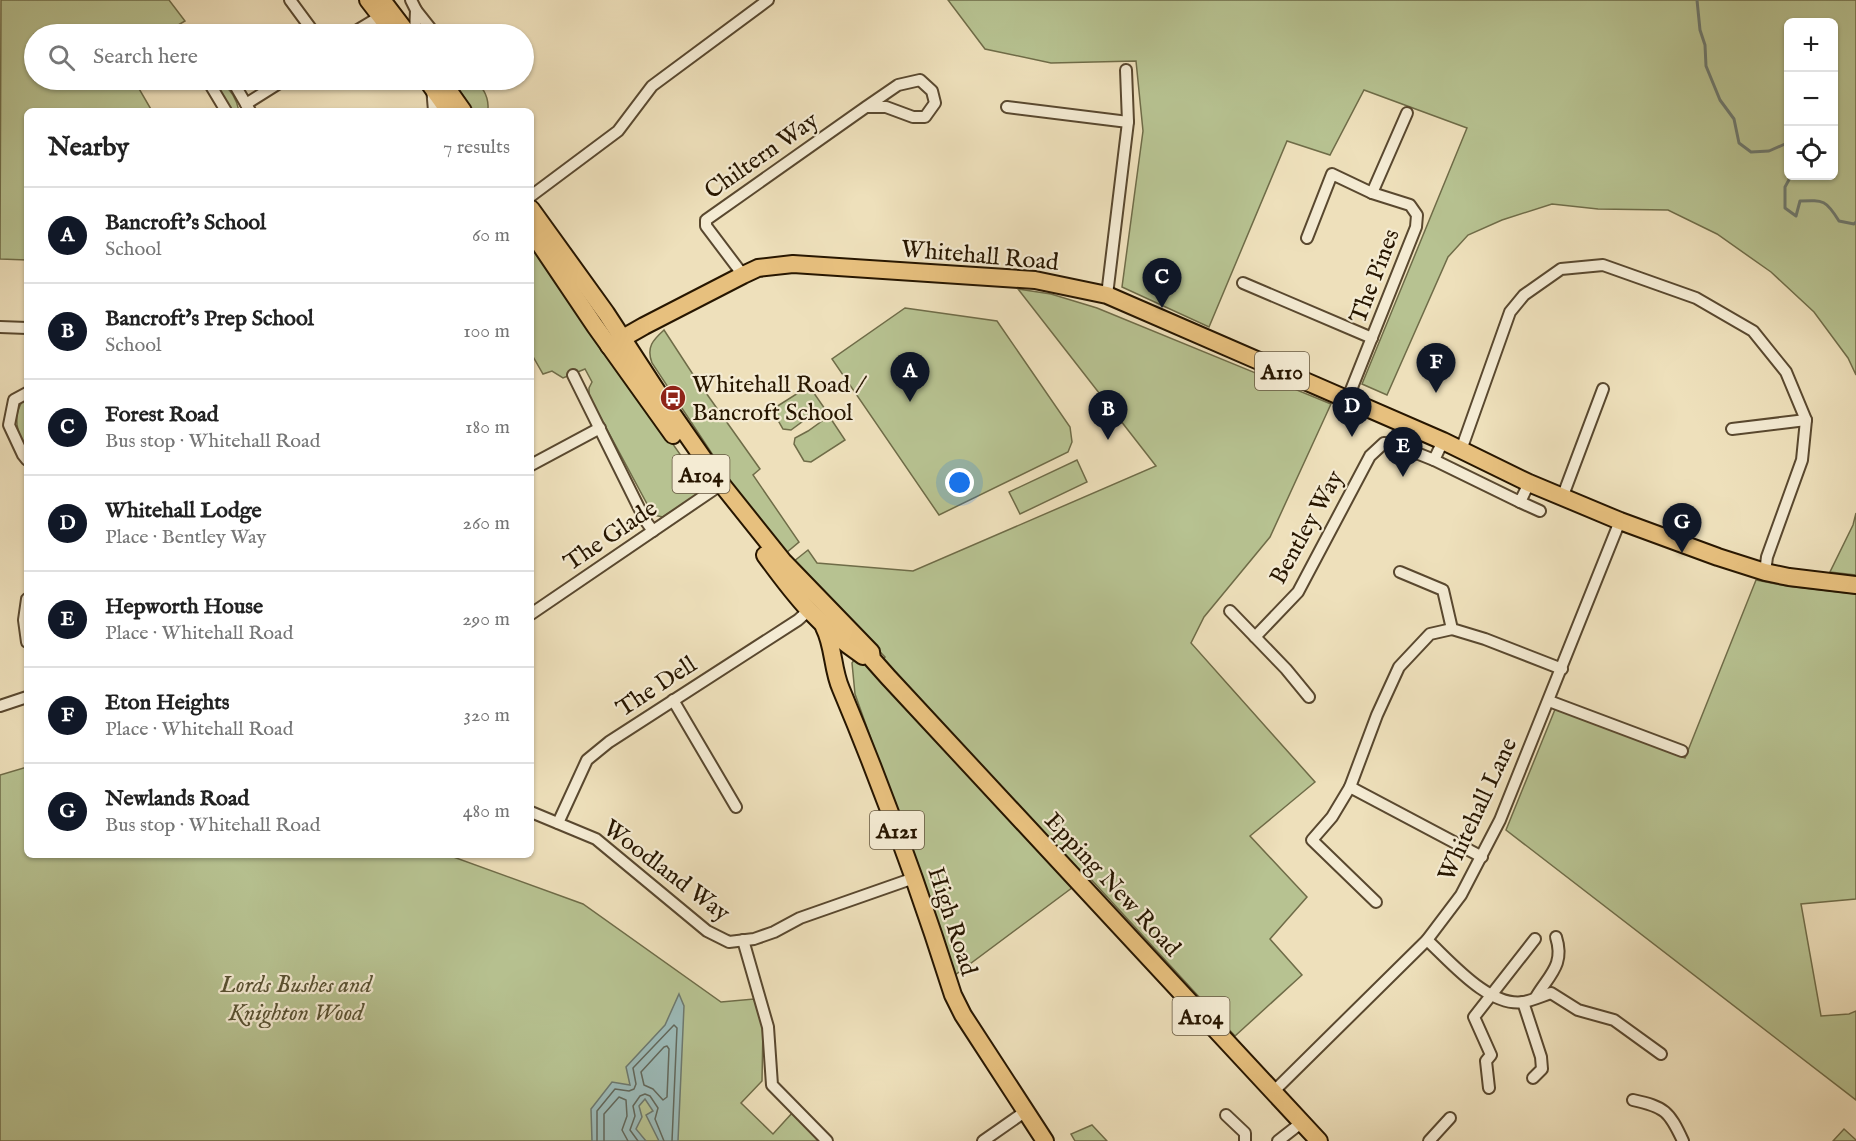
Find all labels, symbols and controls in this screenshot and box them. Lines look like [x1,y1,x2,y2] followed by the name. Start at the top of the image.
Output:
[1784,18,1838,180] map controls
[1784,18,1838,72] button: +
[24,24,534,90] search box
[45,41,78,74] icon: search
[93,43,198,71] text: Search here
[1784,72,1838,126] button: −
[699,105,825,207] street label: Chiltern Way
[1784,126,1838,180] button: locate
[48,131,129,164] text: Nearby
[443,135,510,160] text: 7 results
[105,209,266,237] text: Bancroft's School
[61,223,74,248] text: A
[472,223,510,248] text: 60 m
[1343,225,1408,328] street label: The Pines
[900,234,1060,279] street label: Whitehall Road
[105,237,161,262] text: School
[1142,258,1182,308] pin: C
[105,305,314,333] text: Bancroft's Prep School
[61,319,74,344] text: B
[463,319,510,344] text: 100 m
[105,333,161,358] text: School
[1416,344,1456,393] pin: F
[890,352,930,402] pin: A
[1255,352,1309,390] road number: A110
[692,370,867,429] place label: Whitehall Road / Bancroft School
[658,383,688,413] bus stop icon: Whitehall Road / Bancroft School
[1332,388,1372,437] pin: D
[1088,390,1128,440] pin: B
[105,401,219,429] text: Forest Road
[60,415,75,440] text: C
[465,415,510,440] text: 180 m
[1384,428,1422,477] pin: E
[105,429,320,454] text: Bus stop · Whitehall Road
[672,455,730,493] road number: A104
[1263,465,1351,590] street label: Bentley Way
[945,468,974,497] your location
[558,494,664,579] street label: The Glade
[105,497,262,525] text: Whitehall Lodge
[1662,504,1702,553] pin: G
[59,511,76,536] text: D
[463,511,510,536] text: 260 m
[105,525,266,550] text: Place · Bentley Way
[105,593,263,621] text: Hepworth House
[61,607,74,632] text: E
[462,607,510,632] text: 290 m
[105,621,293,646] text: Place · Whitehall Road
[611,650,703,725] street label: The Dell
[105,689,229,717] text: Eton Heights
[61,703,74,728] text: F
[464,703,510,728] text: 320 m
[105,717,293,742] text: Place · Whitehall Road
[1432,733,1525,886] street label: Whitehall Lane
[105,785,249,813] text: Newlands Road
[60,799,75,824] text: G
[463,799,510,824] text: 480 m
[1037,806,1187,964] street label: Epping New Road
[870,811,924,849] road number: A121
[105,813,320,838] text: Bus stop · Whitehall Road
[596,813,736,929] street label: Woodland Way
[919,863,984,980] street label: High Road
[219,970,373,1029] park label: Lords Bushes and Knighton Wood
[1172,997,1230,1035] road number: A104

